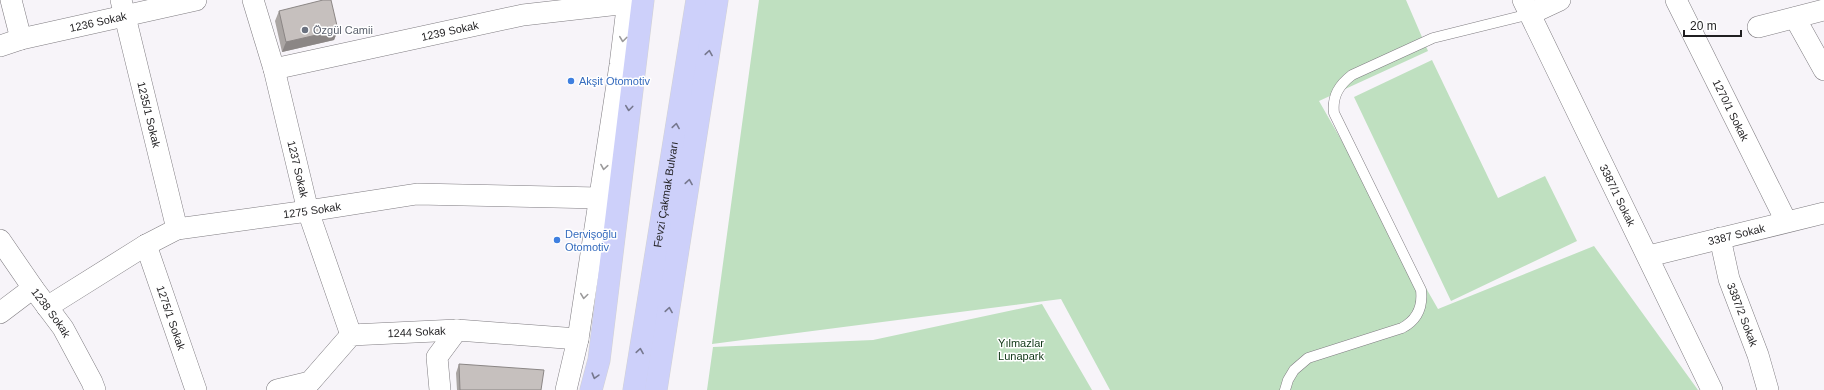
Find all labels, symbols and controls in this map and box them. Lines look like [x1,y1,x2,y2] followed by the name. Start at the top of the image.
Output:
[68,10,128,34] street label: 1236 Sokak
[1684,12,1741,38] scale bar
[420,19,480,43] street label: 1239 Sokak
[1690,19,1717,33] text: 20 m
[313,24,373,36] place label: Özgül Camii
[300,25,310,35] marker: Özgül Camii
[619,36,628,42] one-way arrow
[704,50,713,56] one-way arrow
[579,75,650,87] place label: Akşit Otomotiv
[566,76,576,86] marker: Akşit Otomotiv
[1710,77,1751,143] street label: 1270/1 Sokak
[135,80,163,149] street label: 1235/1 Sokak
[625,105,634,111] one-way arrow
[671,123,680,129] one-way arrow
[285,139,311,199] street label: 1237 Sokak
[651,141,680,248] street label: Fevzi Çakmak Bulvarı
[1598,162,1638,229] street label: 3387/1 Sokak
[600,164,609,170] one-way arrow
[684,178,692,185] one-way arrow
[282,200,342,220] street label: 1275 Sokak
[1707,222,1767,247] street label: 3387 Sokak
[565,228,617,253] place label: Dervişoğlu Otomotiv
[552,235,562,245] marker: Dervişoğlu Otomotiv
[1725,281,1760,349] street label: 3387/2 Sokak
[154,284,188,352] street label: 1275/1 Sokak
[29,286,73,340] street label: 1238 Sokak
[580,293,589,299] one-way arrow
[664,307,672,313] one-way arrow
[387,325,446,339] street label: 1244 Sokak
[998,337,1044,362] park label: Yılmazlar Lunapark
[635,348,644,355] one-way arrow
[591,372,600,379] one-way arrow

